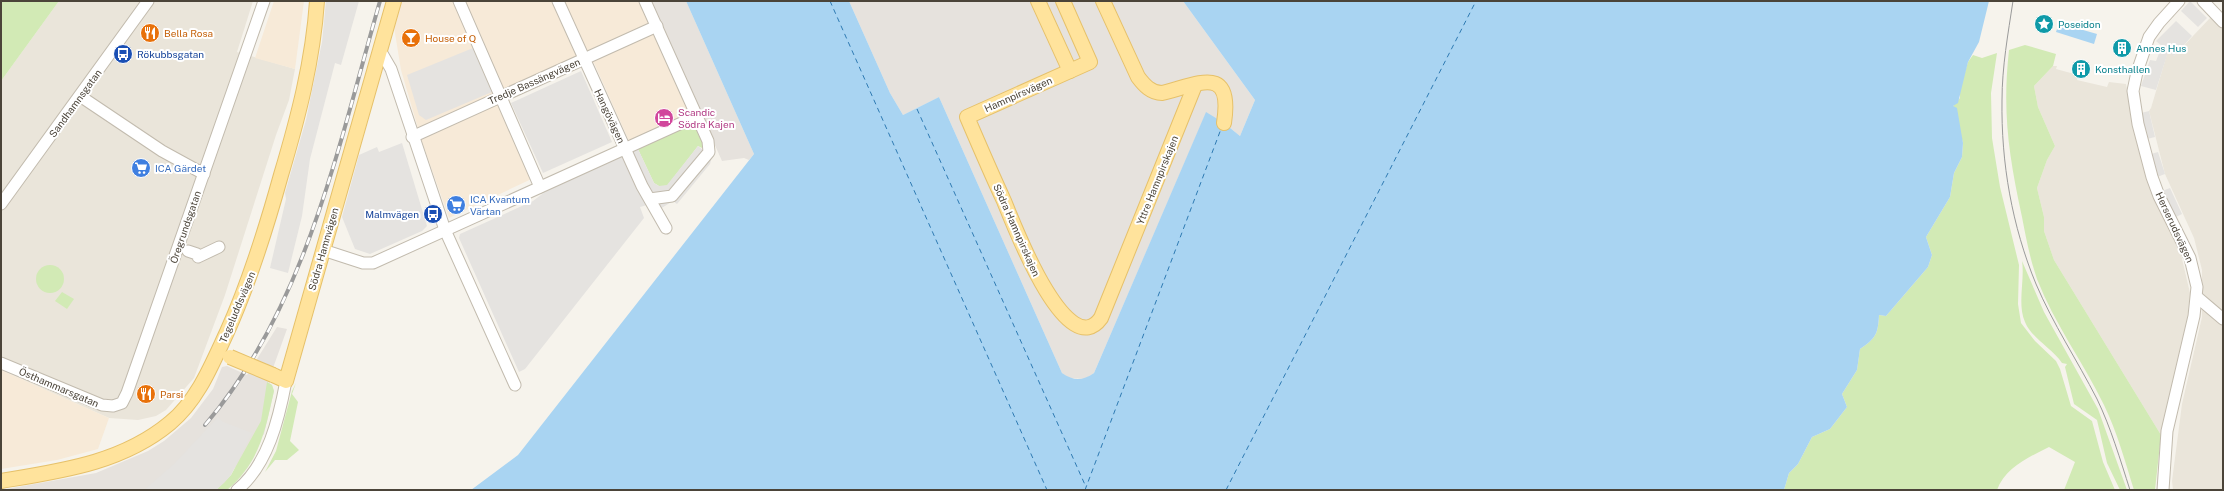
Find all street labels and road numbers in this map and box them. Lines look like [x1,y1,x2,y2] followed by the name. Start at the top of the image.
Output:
[486,55,582,107] street label: Tredje Bassängvägen
[46,66,104,139] street label: Sandhamnsgatan
[982,74,1054,114] street label: Hamnpirsvägen
[592,87,628,145] street label: Hangövägen
[1134,134,1180,226] street label: Yttre Hamnpirskajen
[991,182,1043,278] street label: Södra Hamnpirskajen
[167,189,203,265] street label: Öregrundsgatan
[2153,190,2197,264] street label: Herserudsvägen
[305,206,341,292] street label: Södra Hamnvägen
[217,269,257,344] street label: Tegeluddsvägen
[17,365,101,409] street label: Östhammarsgatan

